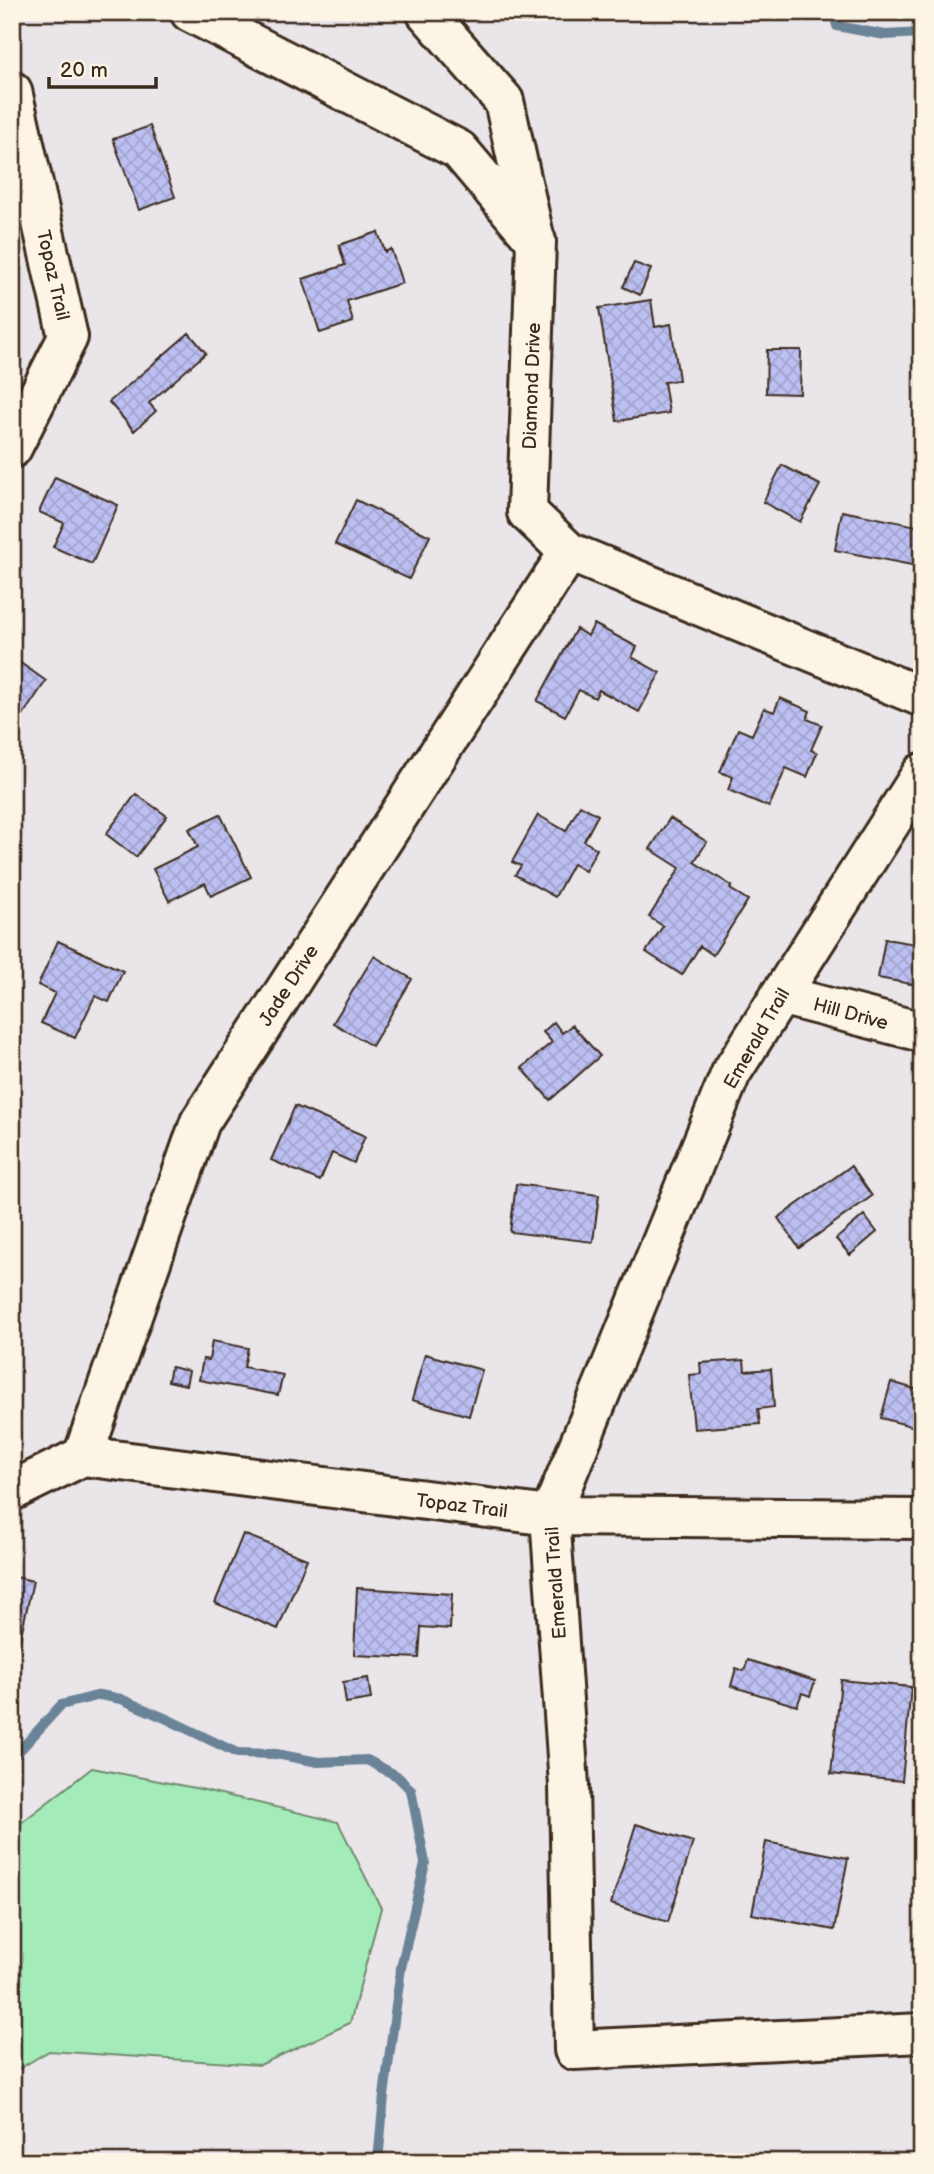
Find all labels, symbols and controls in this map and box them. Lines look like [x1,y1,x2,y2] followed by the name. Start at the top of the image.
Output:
[49,46,156,90] scale bar
[60,58,108,83] text: 20 m
[31,228,74,323] street label: Topaz Trail
[519,322,546,450] street label: Diamond Drive
[254,941,324,1031] street label: Jade Drive
[719,984,795,1093] street label: Emerald Trail
[811,993,891,1035] street label: Hill Drive
[415,1489,509,1524] street label: Topaz Trail
[541,1526,572,1640] street label: Emerald Trail

